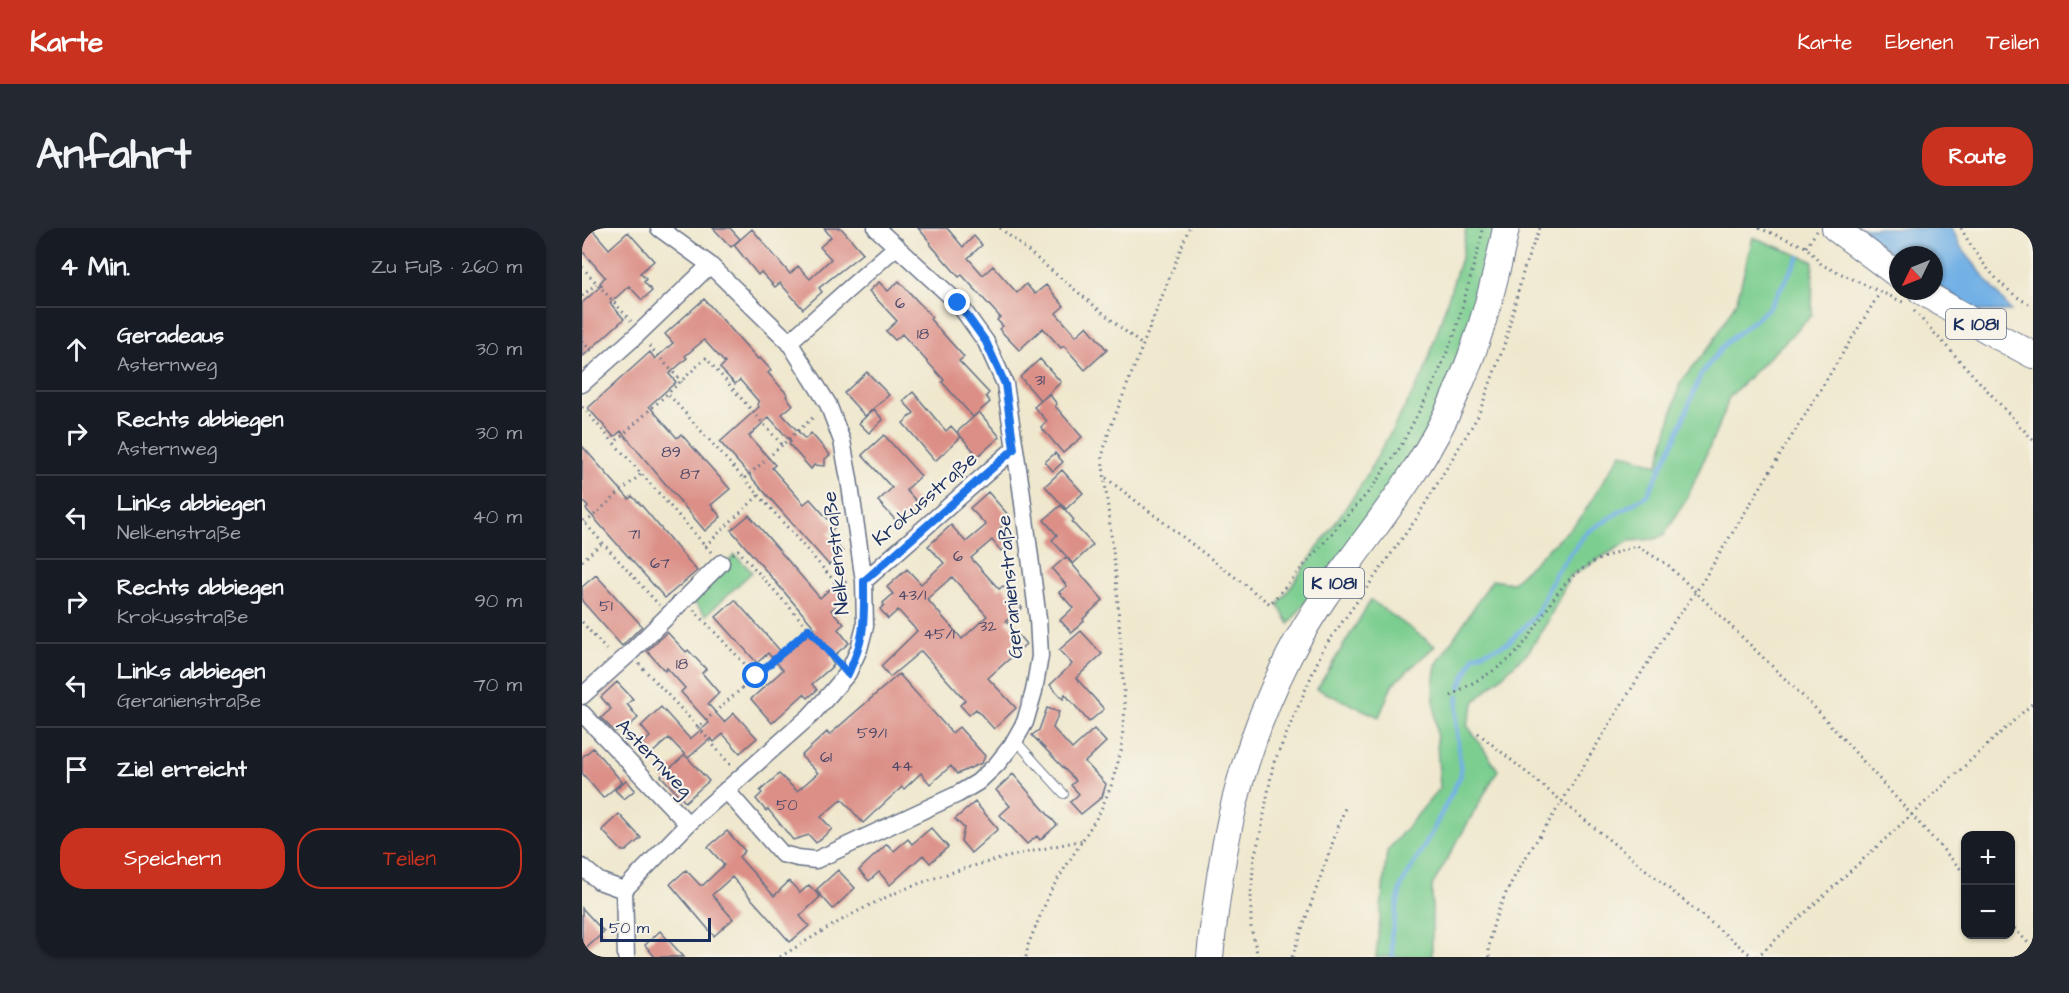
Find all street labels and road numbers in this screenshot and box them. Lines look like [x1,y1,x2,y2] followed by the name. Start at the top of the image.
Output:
[1946,309,2006,339] road number: K 1081
[866,445,984,553] street label: Krokusstraße
[816,490,856,616] street label: Nelkenstraße
[990,514,1030,660] street label: Geranienstraße
[1304,568,1364,598] road number: K 1081
[608,712,699,804] street label: Asternweg

